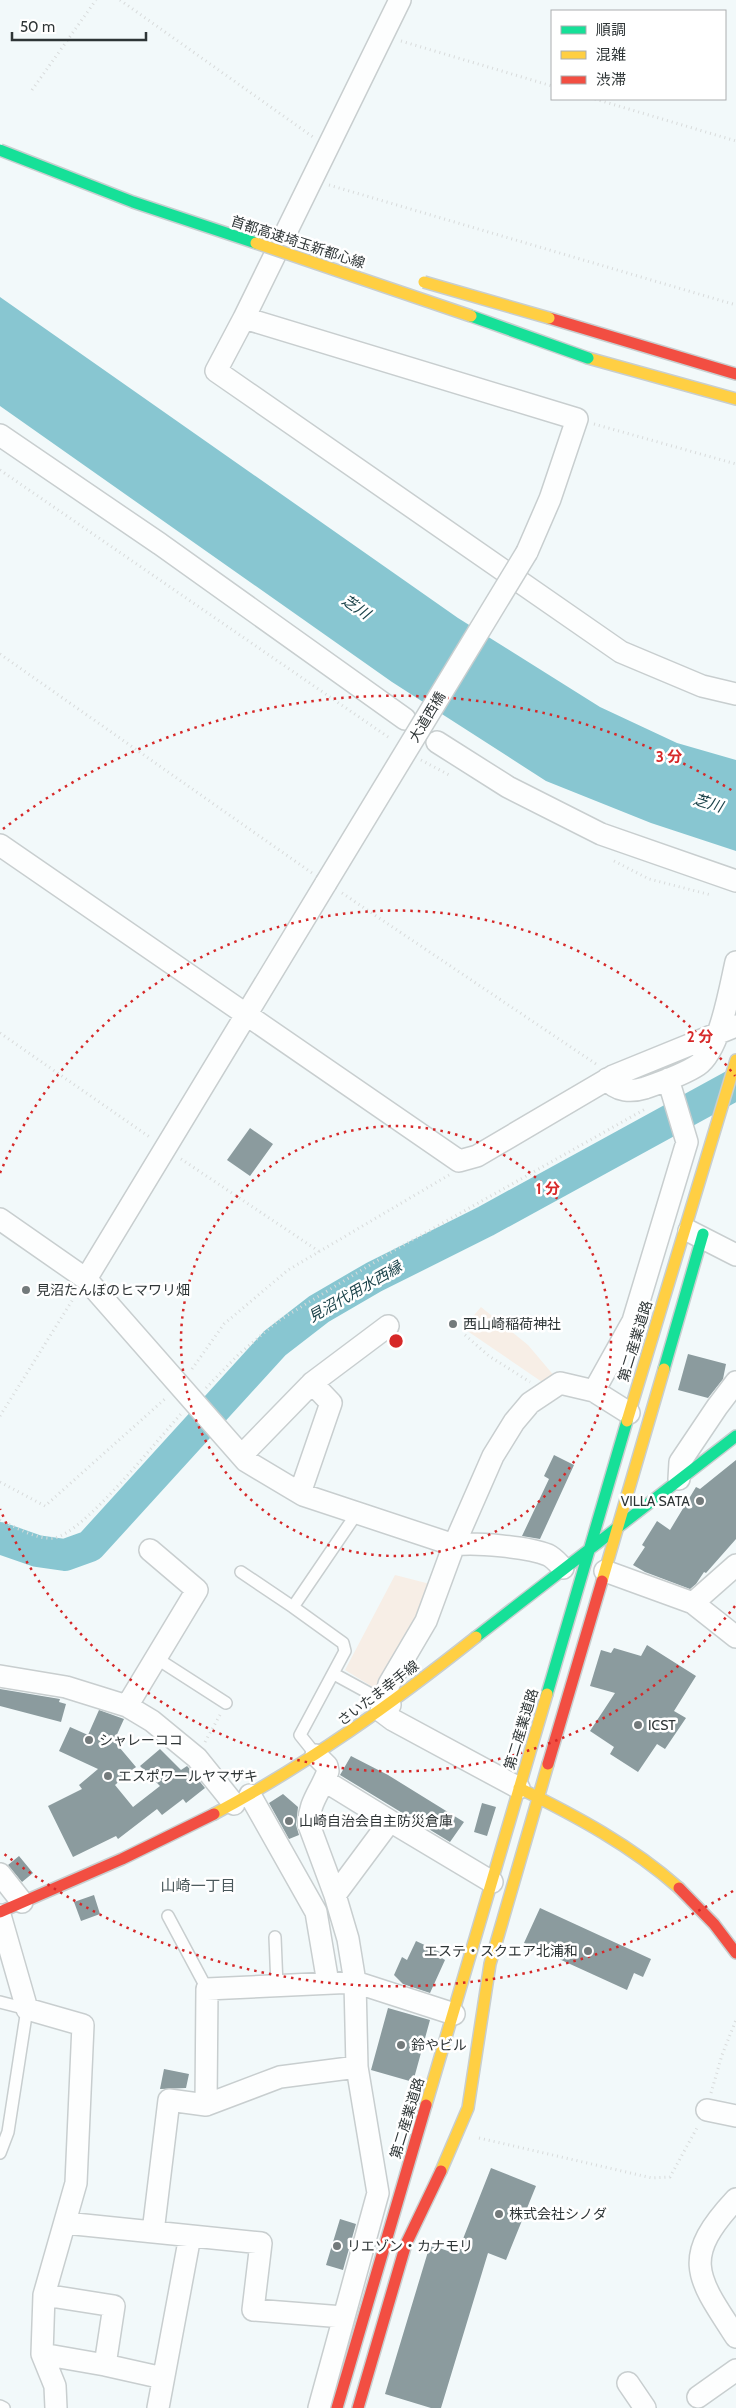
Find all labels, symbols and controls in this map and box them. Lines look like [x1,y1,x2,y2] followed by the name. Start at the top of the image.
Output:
[12,10,146,42] scale bar
[551,10,726,100] legend
[20,18,55,36] text: 50 m
[596,21,626,39] text: 順調
[596,46,626,64] text: 混雑
[596,71,626,89] text: 渋滞
[229,212,367,272] street label: 首都高速埼玉新都心線
[339,591,375,624] water label: 芝川
[405,688,449,746] street label: 大道西橋
[656,748,682,766] text: 3 分
[691,790,727,817] water label: 芝川
[687,1028,713,1046] text: 2 分
[536,1180,560,1198] text: 1 分
[305,1257,407,1326] water label: 見沼代用水西縁
[36,1281,190,1299] place label: 見沼たんぼのヒマワリ畑
[20,1284,32,1296] marker: 見沼たんぼのヒマワリ畑
[614,1298,656,1384] street label: 第二産業道路
[463,1315,561,1333] place label: 西山崎稲荷神社
[447,1318,459,1330] marker: 西山崎稲荷神社
[387,1332,405,1350] centre of rings
[621,1492,690,1510] place label: VILLA SATA
[694,1495,706,1507] marker: VILLA SATA
[334,1656,422,1730] street label: さいたま幸手線
[500,1686,542,1772] street label: 第二産業道路
[648,1716,676,1734] place label: ICST
[632,1719,644,1731] marker: ICST
[99,1731,183,1749] place label: シャレーココ
[83,1734,95,1746] marker: シャレーココ
[118,1767,258,1785] place label: エスポワールヤマザキ
[102,1770,114,1782] marker: エスポワールヤマザキ
[299,1812,453,1830] place label: 山崎自治会自主防災倉庫
[283,1815,295,1827] marker: 山崎自治会自主防災倉庫
[160,1877,236,1895] district label: 山崎一丁目
[424,1942,578,1960] place label: エステ・スクエア北浦和
[582,1945,594,1957] marker: エステ・スクエア北浦和
[411,2036,467,2054] place label: 鈴やビル
[395,2039,407,2051] marker: 鈴やビル
[386,2075,428,2161] street label: 第二産業道路
[509,2205,607,2223] place label: 株式会社シノダ
[493,2208,505,2220] marker: 株式会社シノダ
[347,2237,473,2255] place label: リエゾン・カナモリ
[331,2240,343,2252] marker: リエゾン・カナモリ

